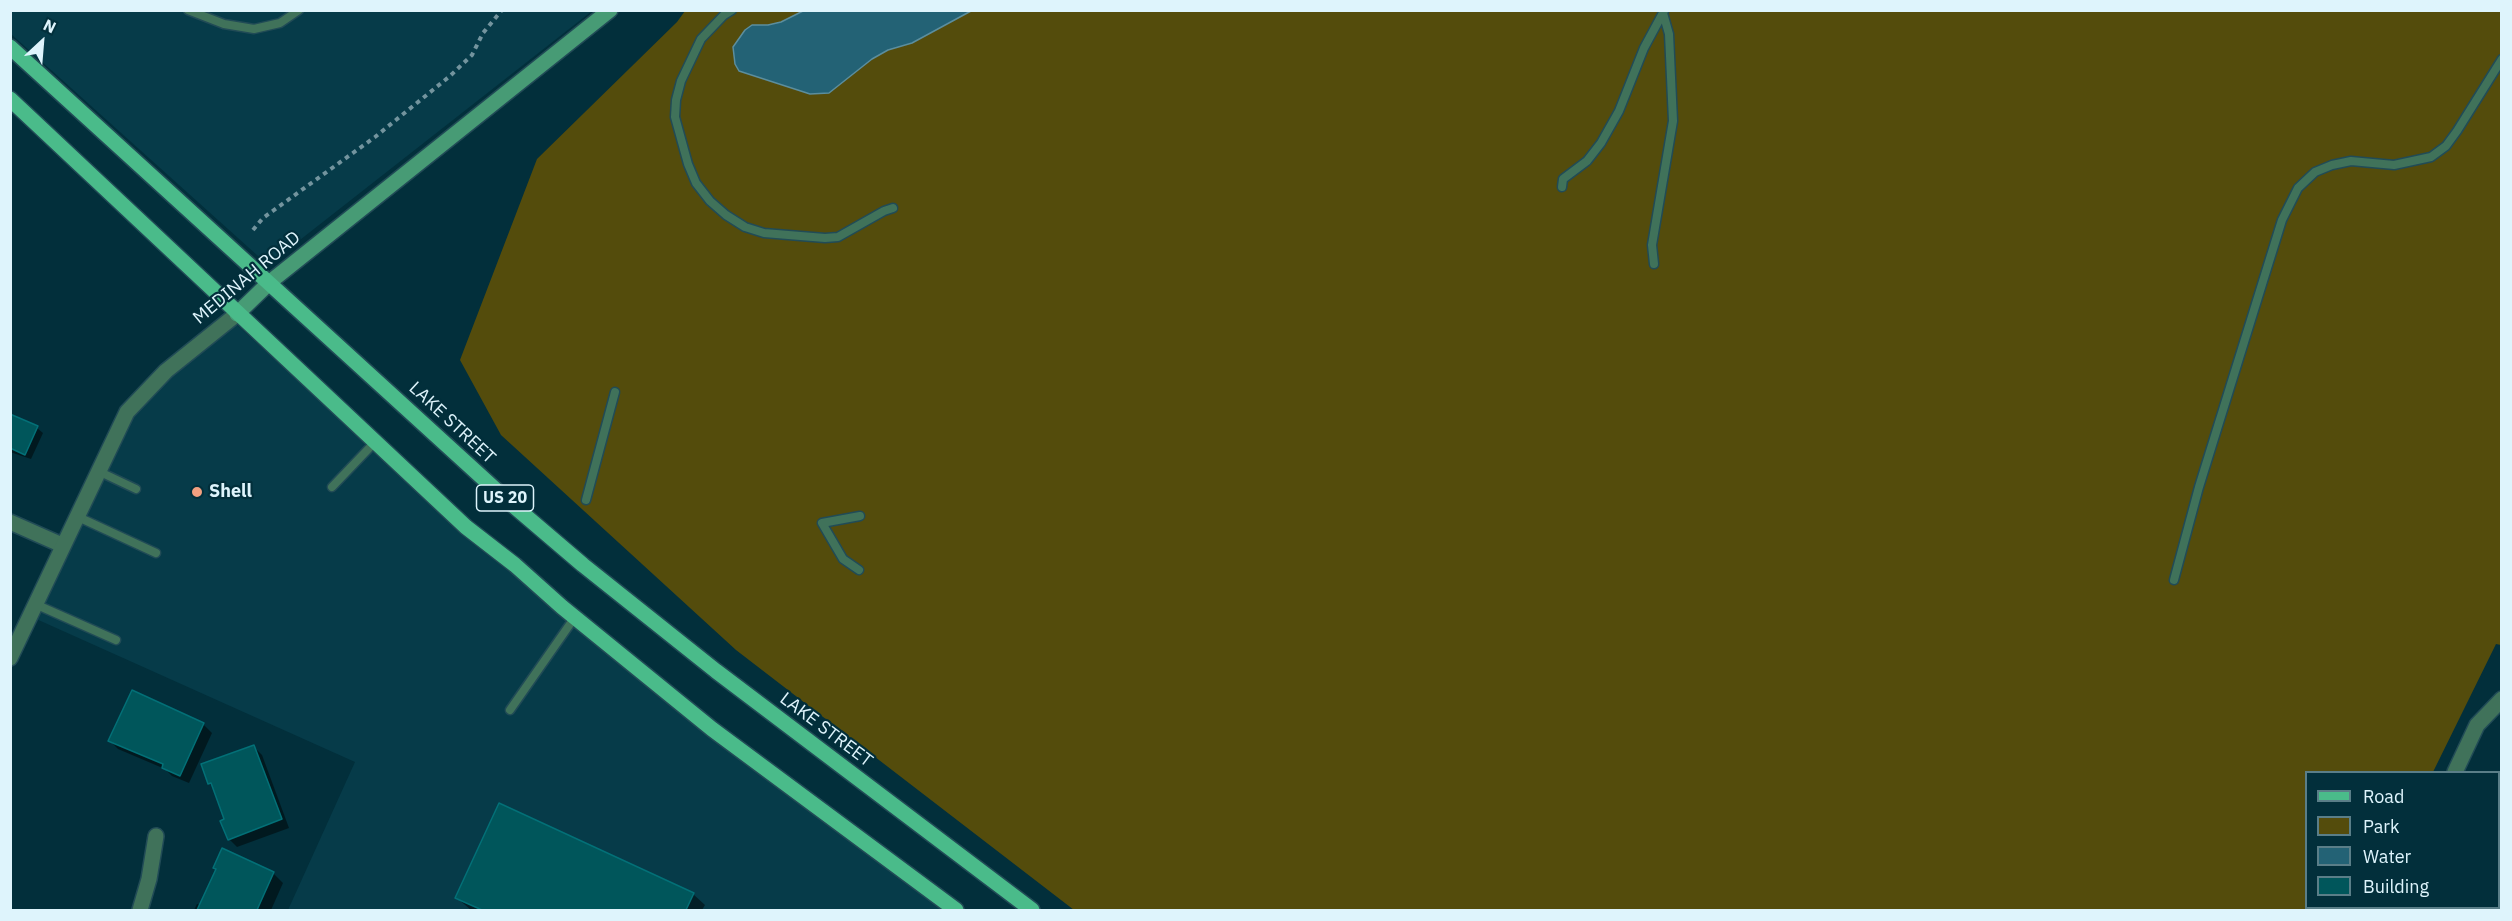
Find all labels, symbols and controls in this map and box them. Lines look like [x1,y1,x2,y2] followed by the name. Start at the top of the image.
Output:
[12,12,72,72] north arrow
[40,14,59,37] text: N
[189,227,305,329] street label: MEDINAH ROAD
[404,377,500,469] street label: LAKE STREET
[209,481,252,503] place label: Shell
[190,485,204,499] marker: Shell
[476,485,534,511] road number: US 20
[775,688,877,772] street label: LAKE STREET
[2305,771,2500,909] legend
[2363,785,2404,808] text: Road
[2363,815,2399,838] text: Park
[2363,845,2411,868] text: Water
[2363,875,2429,898] text: Building

